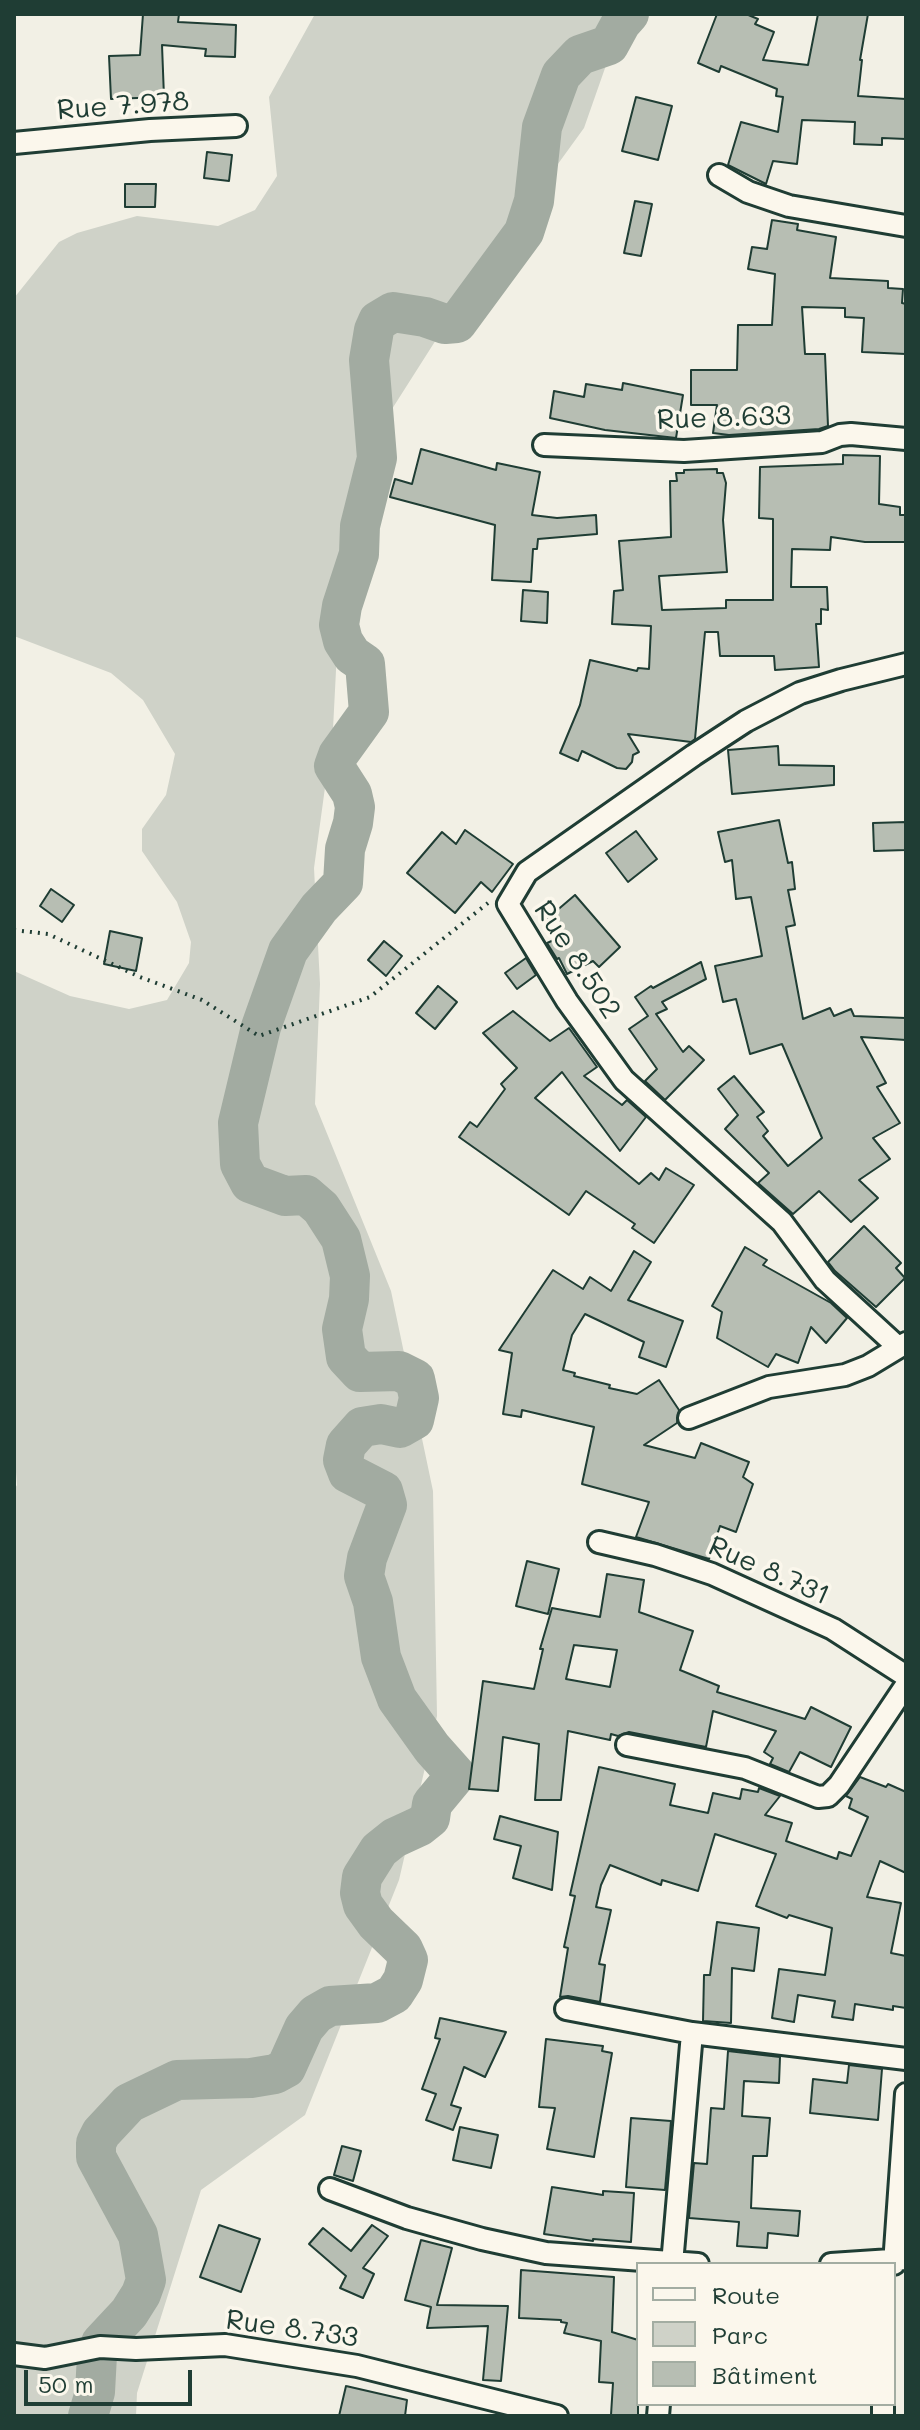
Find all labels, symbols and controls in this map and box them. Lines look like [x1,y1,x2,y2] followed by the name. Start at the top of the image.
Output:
[56,85,190,127] street label: Rue 7.978
[656,399,792,437] street label: Rue 8.633
[526,895,628,1025] street label: Rue 8.502
[703,1529,835,1613] street label: Rue 8.731
[636,2262,896,2406] legend
[712,2279,780,2310] text: Route
[224,2303,360,2355] street label: Rue 8.733
[712,2319,768,2350] text: Parc
[28,2354,196,2404] scale bar
[712,2359,818,2390] text: Bâtiment
[38,2368,94,2399] text: 50 m

